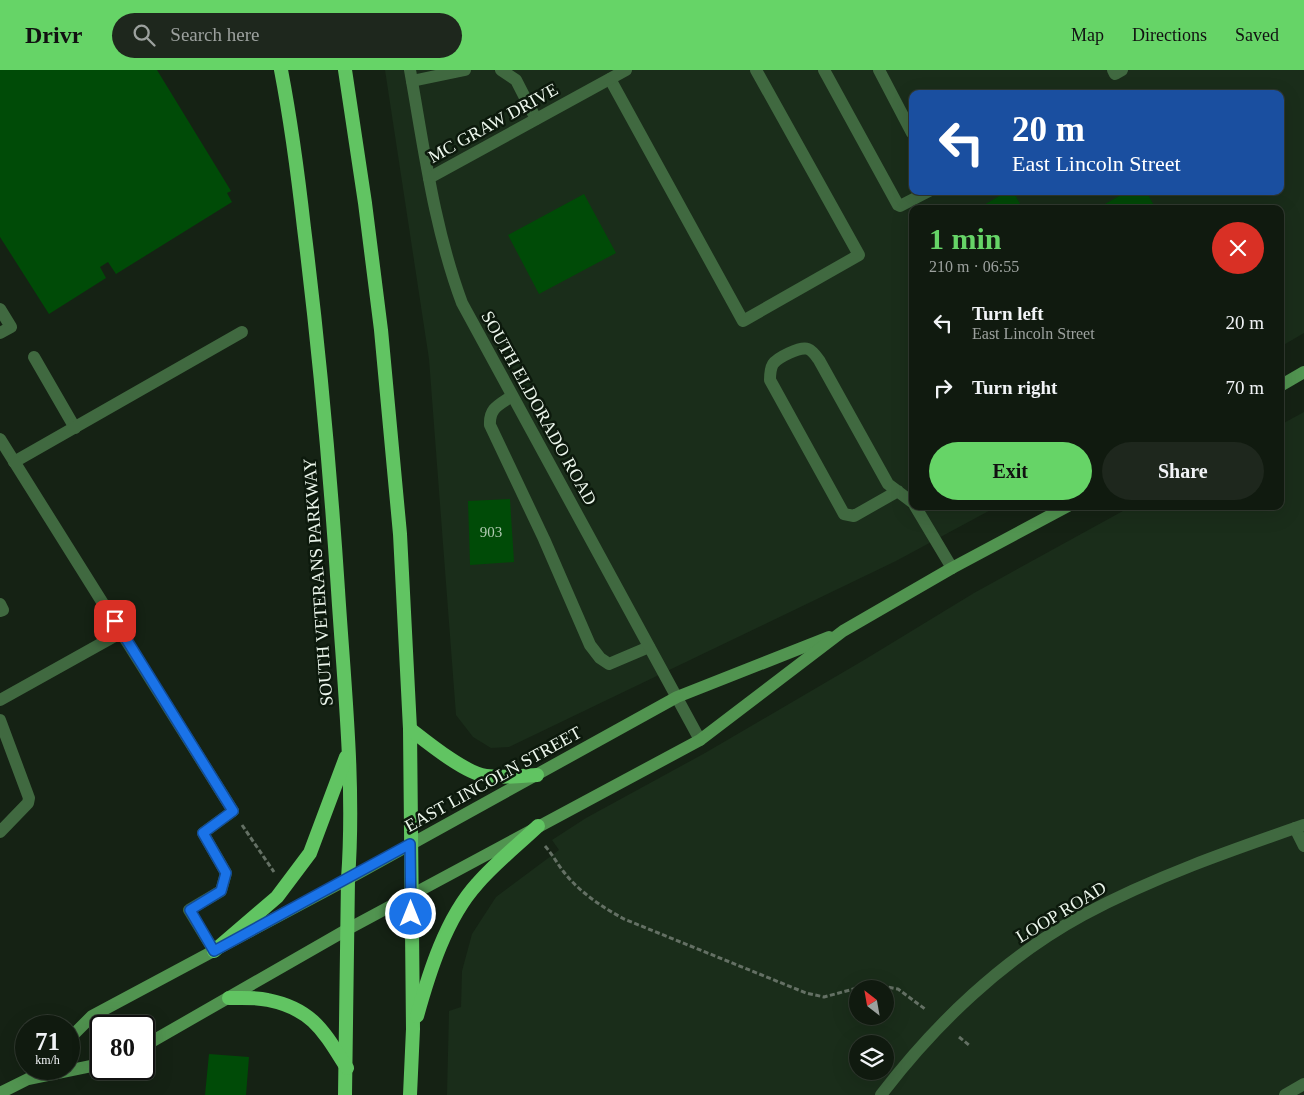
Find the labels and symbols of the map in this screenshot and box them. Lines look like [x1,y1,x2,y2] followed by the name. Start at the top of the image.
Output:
[425,79,561,167] street label: MC GRAW DRIVE
[477,307,601,509] street label: SOUTH ELDORADO ROAD
[299,457,337,707] street label: SOUTH VETERANS PARKWAY
[480,524,502,540] house number: 903
[94,600,136,642] pin
[401,722,585,836] street label: EAST LINCOLN STREET
[1012,877,1110,947] street label: LOOP ROAD
[384,887,436,939] position arrow
[849,980,894,1025] north arrow
[90,1015,155,1080] speed limit sign: 80

